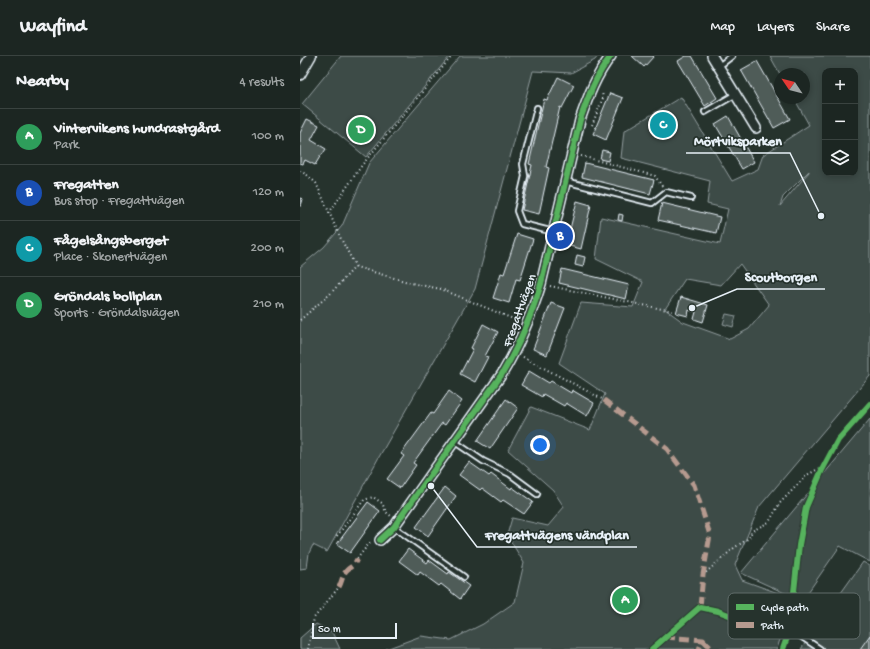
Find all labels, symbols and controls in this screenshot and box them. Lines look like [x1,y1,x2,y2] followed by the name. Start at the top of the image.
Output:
[20,16,86,39] text: Wayfind
[711,19,735,36] text: Map
[757,19,794,36] text: Layers
[816,19,850,36] text: Share
[774,68,810,104] north arrow
[822,68,858,176] map controls
[822,68,858,104] button: +
[16,72,69,92] text: Nearby
[240,75,284,90] text: 4 results
[822,104,858,140] button: −
[650,110,676,140] pin: C
[348,115,374,145] pin: D
[54,120,220,138] text: Vintervikens hundrastgård
[686,127,790,153] callout: Mörtviksparken
[25,129,33,144] text: A
[252,129,284,144] text: 100 m
[694,134,782,151] text: Mörtviksparken
[54,138,79,153] text: Park
[822,140,858,176] button: layers
[54,176,119,194] text: Fregatten
[26,185,32,200] text: B
[253,185,284,200] text: 120 m
[54,194,185,209] text: Bus stop · Fregattvägen
[547,221,573,251] pin: B
[54,232,168,250] text: Fågelsångsberget
[25,241,33,256] text: C
[251,241,284,256] text: 200 m
[54,250,167,265] text: Place · Skonertvägen
[737,263,825,289] callout: Scoutborgen
[745,270,817,287] text: Scoutborgen
[500,272,541,350] street label: Fregattvägen
[54,288,162,306] text: Gröndals bollplan
[25,297,33,312] text: D
[253,297,284,312] text: 210 m
[54,306,180,321] text: Sports · Gröndalsvägen
[530,435,550,455] your location
[477,521,637,547] callout: Fregattvägens vändplan
[484,528,629,545] text: Fregattvägens vändplan
[612,585,638,615] pin: A
[728,593,860,639] legend
[761,603,809,615] text: Cycle path
[312,621,397,640] scale bar
[760,621,784,633] text: Path
[318,624,340,636] text: 50 m

